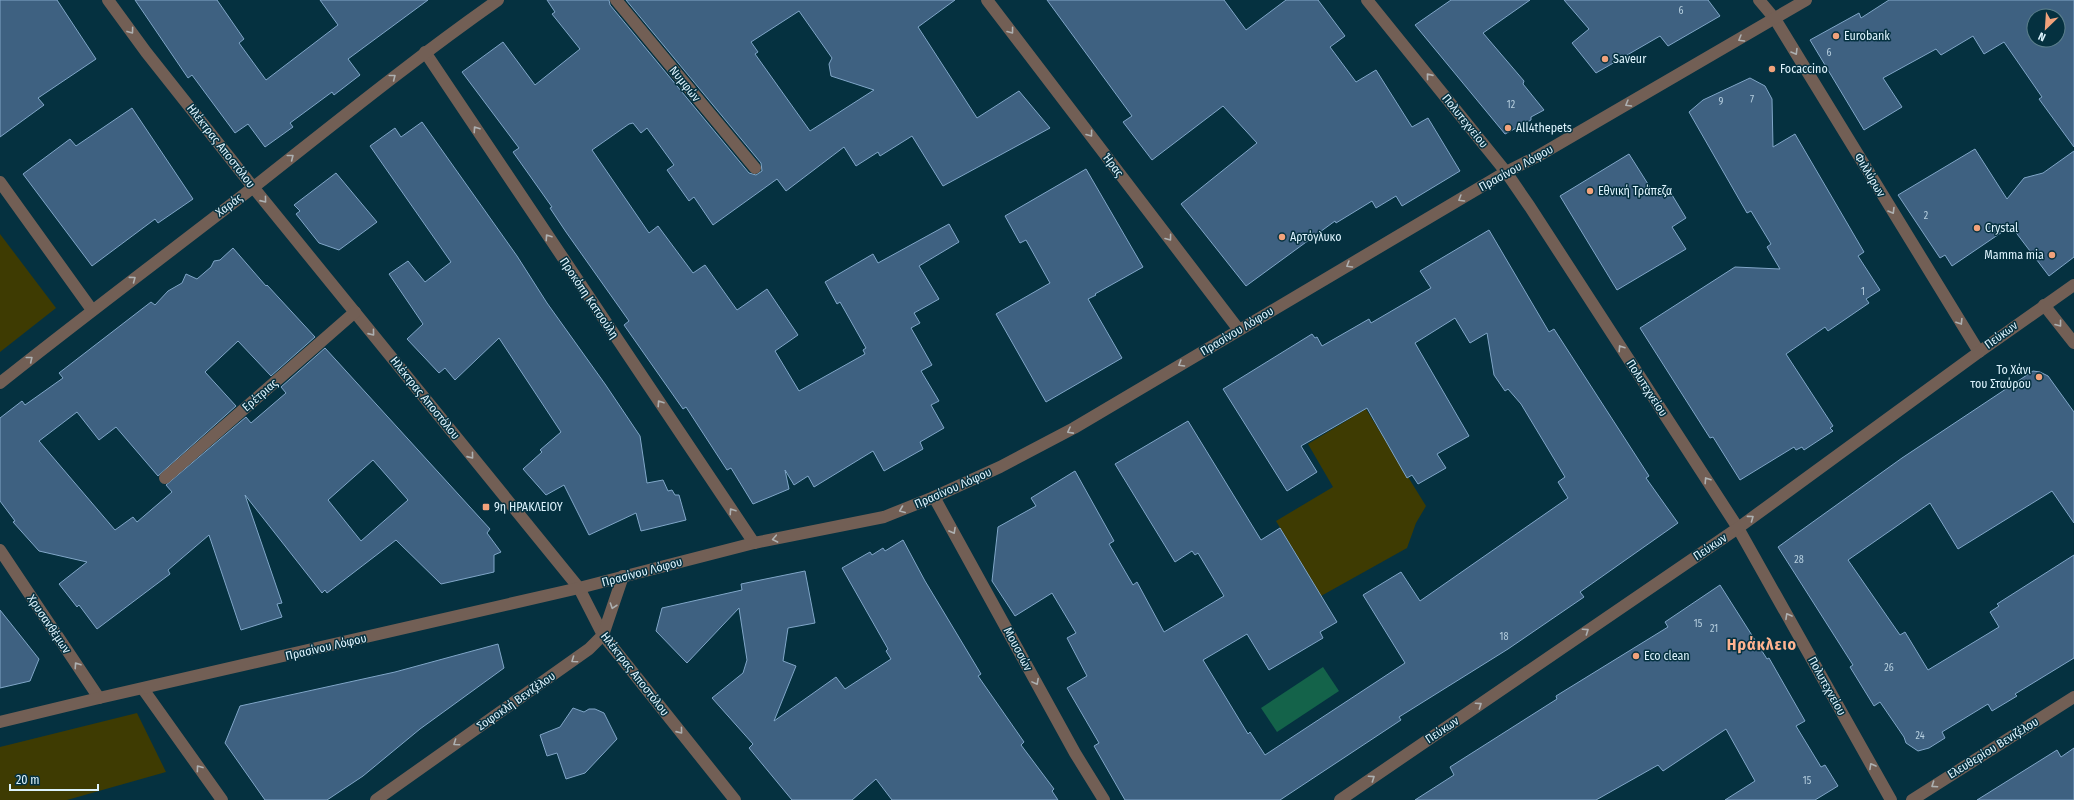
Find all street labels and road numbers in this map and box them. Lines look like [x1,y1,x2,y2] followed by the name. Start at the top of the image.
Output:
[667,64,704,105] street label: Νυμφών
[1439,91,1491,151] street label: Πολυτεχνείου
[184,101,258,191] street label: Ηλέκτρας Αποστόλου
[1476,142,1556,194] street label: Πρασίνου Λόφου
[1100,150,1126,180] street label: Ήρας
[1852,151,1889,200] street label: Φιλλύρων
[213,190,245,220] street label: Χαράς
[557,255,621,341] street label: Προκόπη Κατσούλη
[1198,304,1276,358] street label: Πρασίνου Λόφου
[1982,318,2021,352] street label: Πεύκων
[387,354,463,442] street label: Ηλέκτρας Αποστόλου
[1623,357,1671,419] street label: Πολυτεχνείου
[239,376,281,414] street label: Ερέτριας
[912,465,994,511] street label: Πρασίνου Λόφου
[1691,530,1730,563] street label: Πεύκων
[600,555,684,589] street label: Πρασίνου Λόφου
[24,592,74,657] street label: Χρυσανθέμων
[1001,625,1036,674] street label: Μουσσών
[598,629,672,719] street label: Ηλέκτρας Αποστόλου
[284,631,368,663] street label: Πρασίνου Λόφου
[1805,654,1849,718] street label: Πολυτεχνείου
[474,669,558,733] street label: Σοφοκλή Βενιζέλου
[1423,713,1462,746] street label: Πεύκων
[1945,714,2041,782] street label: Ελευθερίου Βενιζέλου

